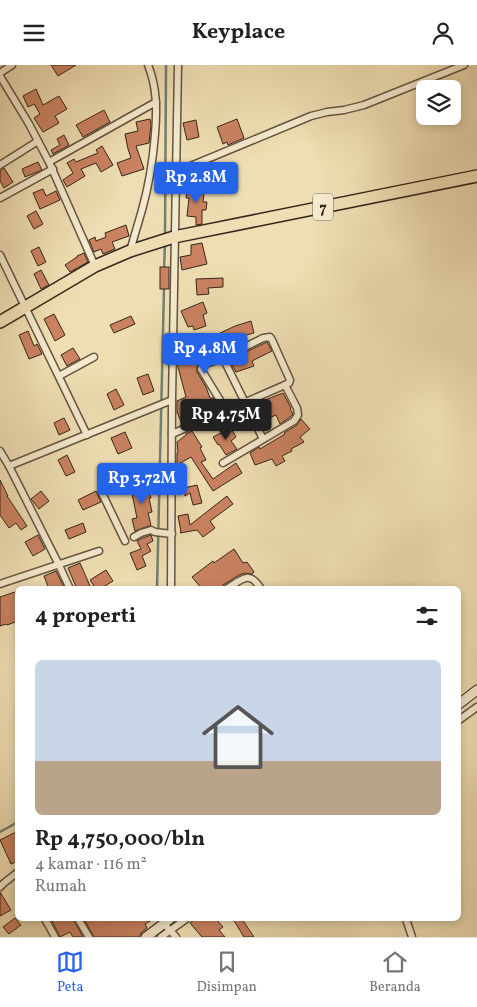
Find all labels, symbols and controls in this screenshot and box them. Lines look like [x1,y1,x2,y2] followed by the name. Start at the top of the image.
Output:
[192,17,285,48] text: Keyplace
[20,19,48,47] icon: menu
[429,19,457,47] icon: person
[416,80,461,125] map controls
[416,80,461,125] button: layers
[150,161,242,204] pin: Rp 2.8M
[165,167,227,189] text: Rp 2.8M
[313,193,333,221] road number: 7
[159,333,251,375] pin: Rp 4.8M
[174,338,236,360] text: Rp 4.8M
[174,399,278,441] pin: Rp 4.75M
[191,404,261,426] text: Rp 4.75M
[90,463,194,505] pin: Rp 3.72M
[108,468,176,490] text: Rp 3.72M
[35,602,136,631] text: 4 properti
[413,602,441,630] icon: filters
[193,692,283,782] icon: home
[35,825,205,854] text: Rp 4,750,000/bln
[35,854,147,876] text: 4 kamar · 116 m²
[35,876,87,898] text: Rumah
[56,948,84,997] tab: Peta
[197,948,257,997] tab: Disimpan
[369,948,421,997] tab: Beranda

